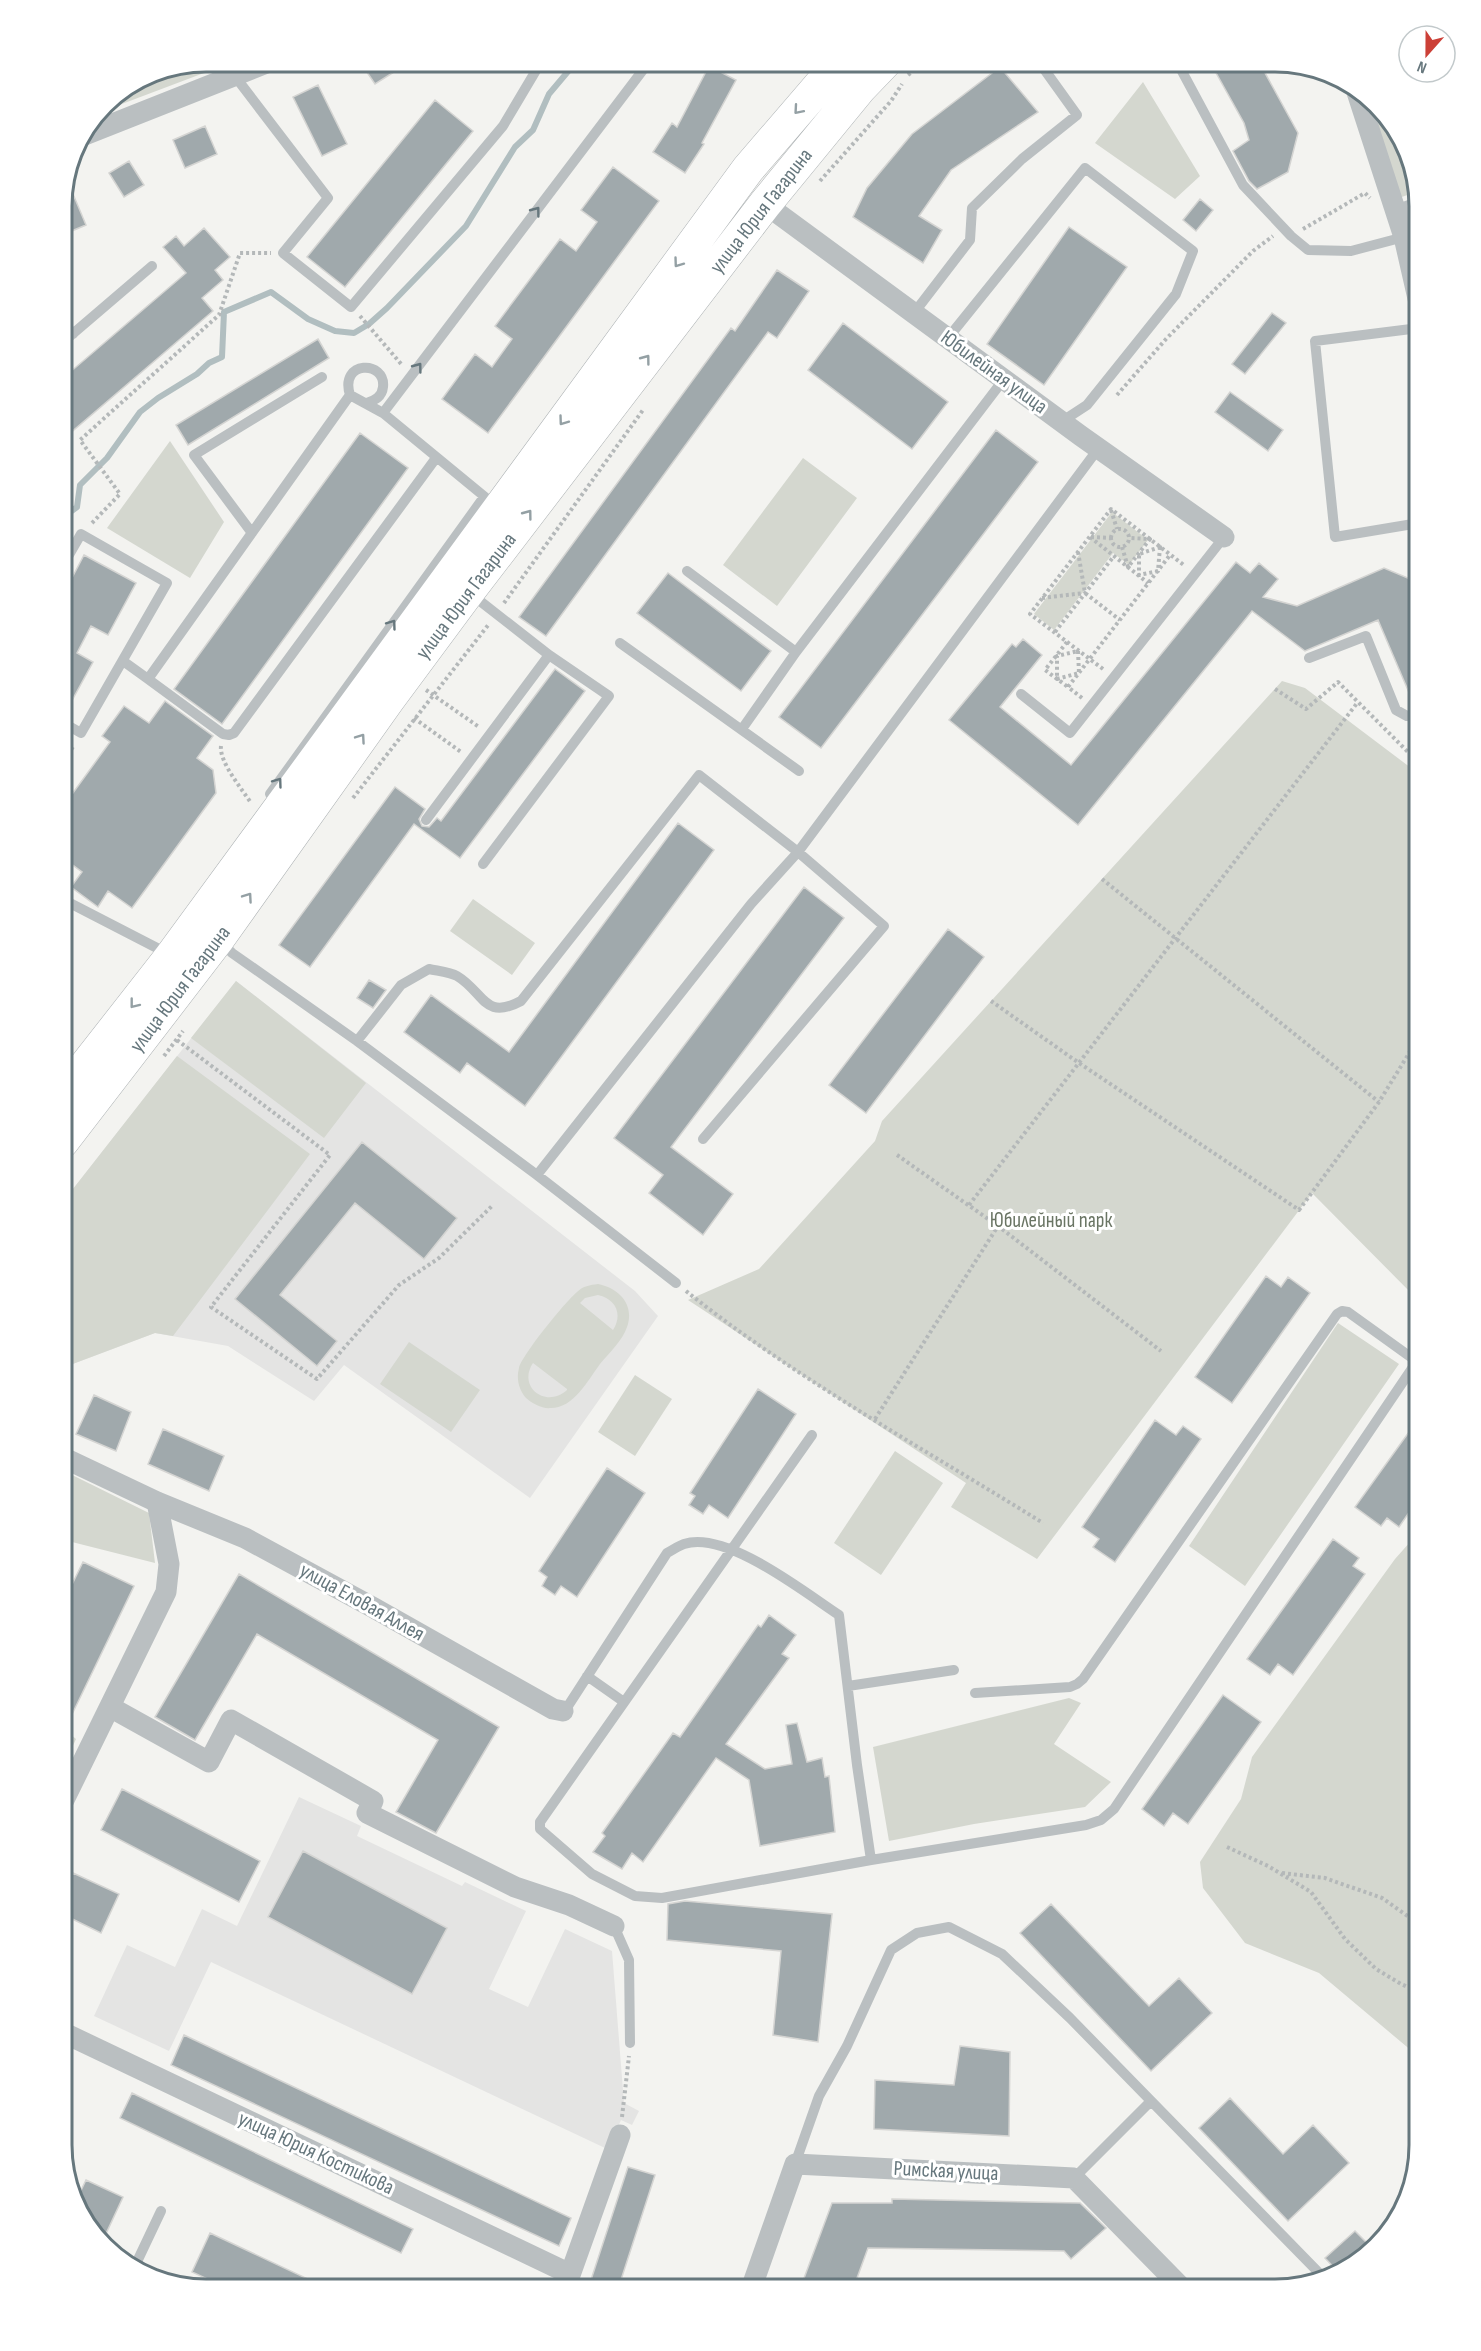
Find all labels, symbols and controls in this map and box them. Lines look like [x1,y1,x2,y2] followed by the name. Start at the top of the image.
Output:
[1397,24,1457,84] north arrow
[1415,56,1430,77] text: N
[794,103,805,113] one-way arrow
[704,143,818,279] street label: улица Юрия Гагарина
[529,207,540,218] one-way arrow
[675,257,686,268] one-way arrow
[936,325,1052,419] street label: Юбилейная улица
[639,355,650,366] one-way arrow
[411,362,422,373] one-way arrow
[559,414,570,425] one-way arrow
[520,510,531,521] one-way arrow
[410,528,522,664] street label: улица Юрия Гагарина
[385,619,396,630] one-way arrow
[354,733,365,744] one-way arrow
[271,778,282,789] one-way arrow
[241,893,252,904] one-way arrow
[124,921,236,1057] street label: улица Юрия Гагарина
[131,997,142,1008] one-way arrow
[990,1208,1112,1233] park label: Юбилейный парк
[295,1558,429,1646] street label: улица Еловая Аллея
[234,2106,398,2200] street label: улица Юрия Костикова
[893,2156,999,2186] street label: Римская улица

